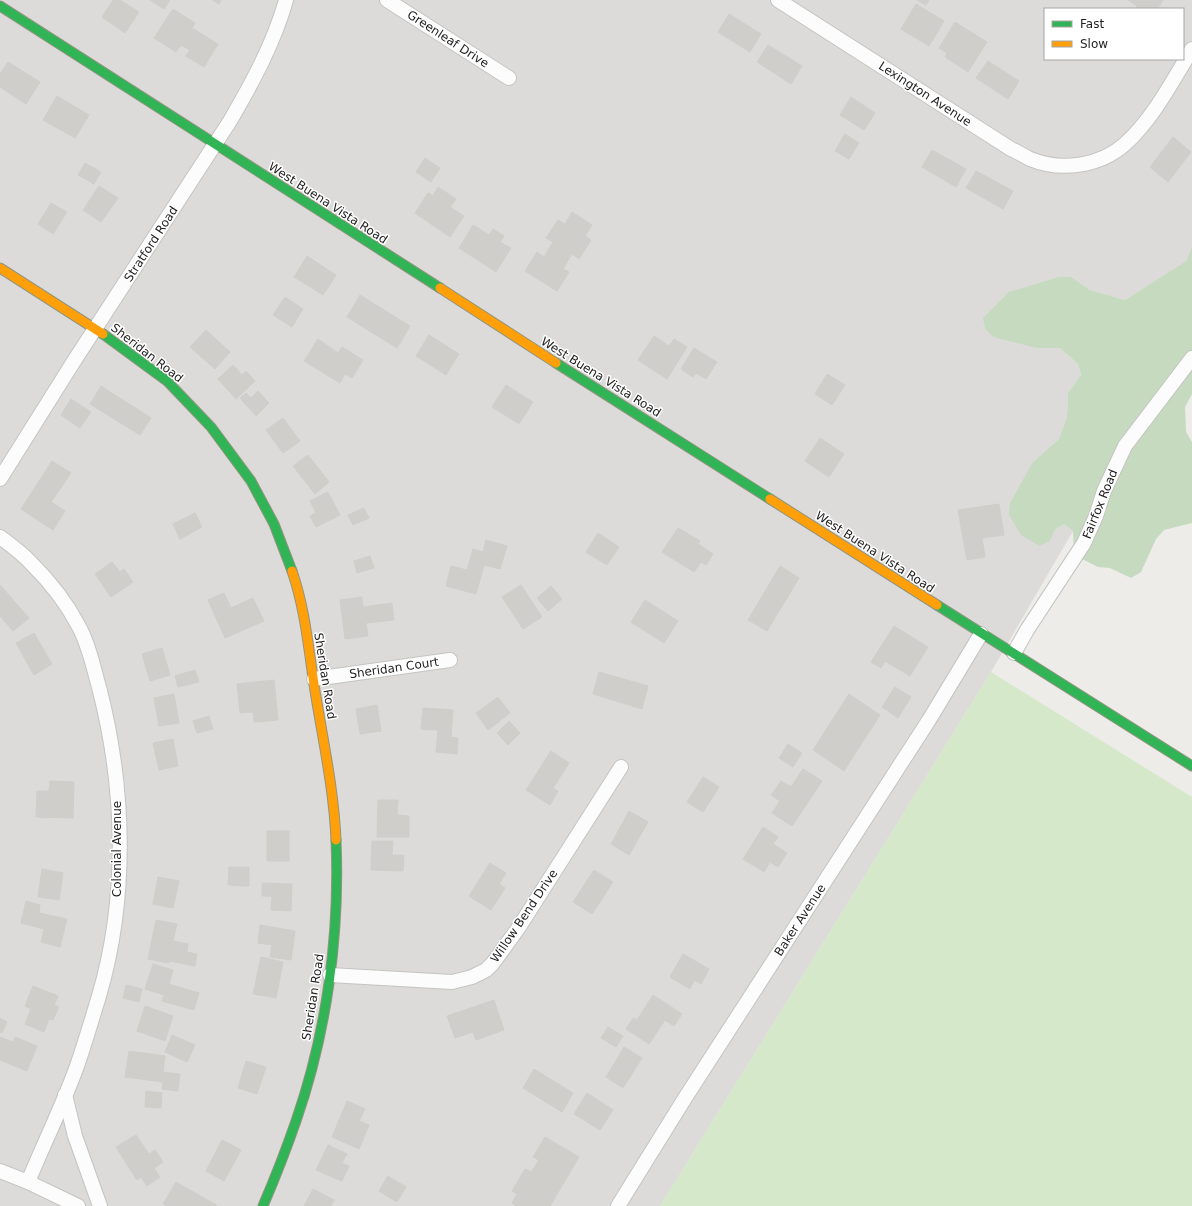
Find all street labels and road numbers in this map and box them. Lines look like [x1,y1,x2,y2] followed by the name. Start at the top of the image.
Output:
[405,7,491,71] street label: Greenleaf Drive
[876,59,974,129] street label: Lexington Avenue
[266,159,390,247] street label: West Buena Vista Road
[121,204,181,284] street label: Stratford Road
[108,321,186,385] street label: Sheridan Road
[538,334,664,420] street label: West Buena Vista Road
[1080,467,1120,541] street label: Fairfox Road
[813,508,937,596] street label: West Buena Vista Road
[311,632,339,720] street label: Sheridan Road
[348,655,440,681] street label: Sheridan Court
[110,801,124,897] street label: Colonial Avenue
[488,867,560,965] street label: Willow Bend Drive
[772,881,828,959] street label: Baker Avenue
[299,953,327,1041] street label: Sheridan Road

